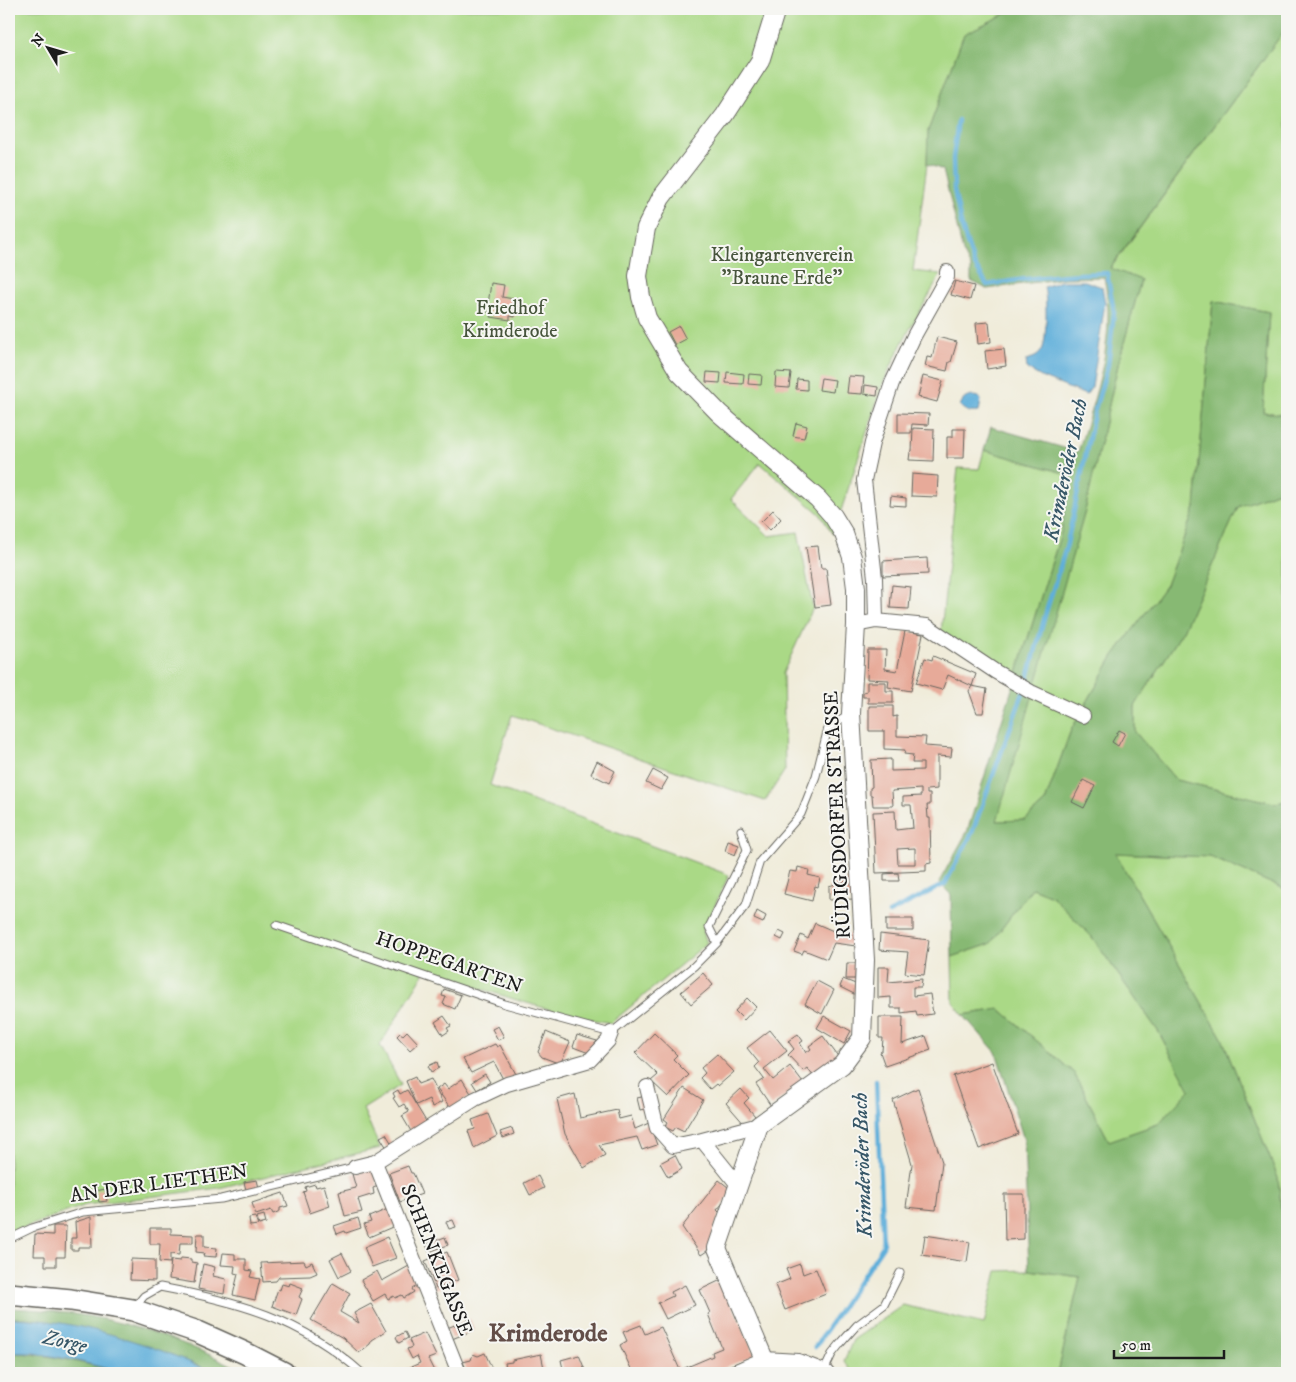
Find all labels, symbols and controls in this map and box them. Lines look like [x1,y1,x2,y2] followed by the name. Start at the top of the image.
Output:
[22,22,72,72] north arrow
[28,30,49,51] text: N
[711,243,854,291] park label: Kleingartenverein "Braune Erde"
[462,296,558,344] park label: Friedhof Krimderode
[1038,396,1094,545] water label: Krimderöder Bach
[819,690,857,940] street label: RÜDIGSDORFER STRASSE
[372,926,526,1000] street label: HOPPEGARTEN
[847,1092,879,1239] water label: Krimderöder Bach
[69,1159,249,1209] street label: AN DER LIETHEN
[394,1181,478,1339] street label: SCHENKEGASSE
[488,1318,608,1349] district label: Krimderode
[40,1324,90,1360] water label: Zorge
[1114,1327,1224,1359] scale bar
[1121,1336,1151,1355] text: 50 m

